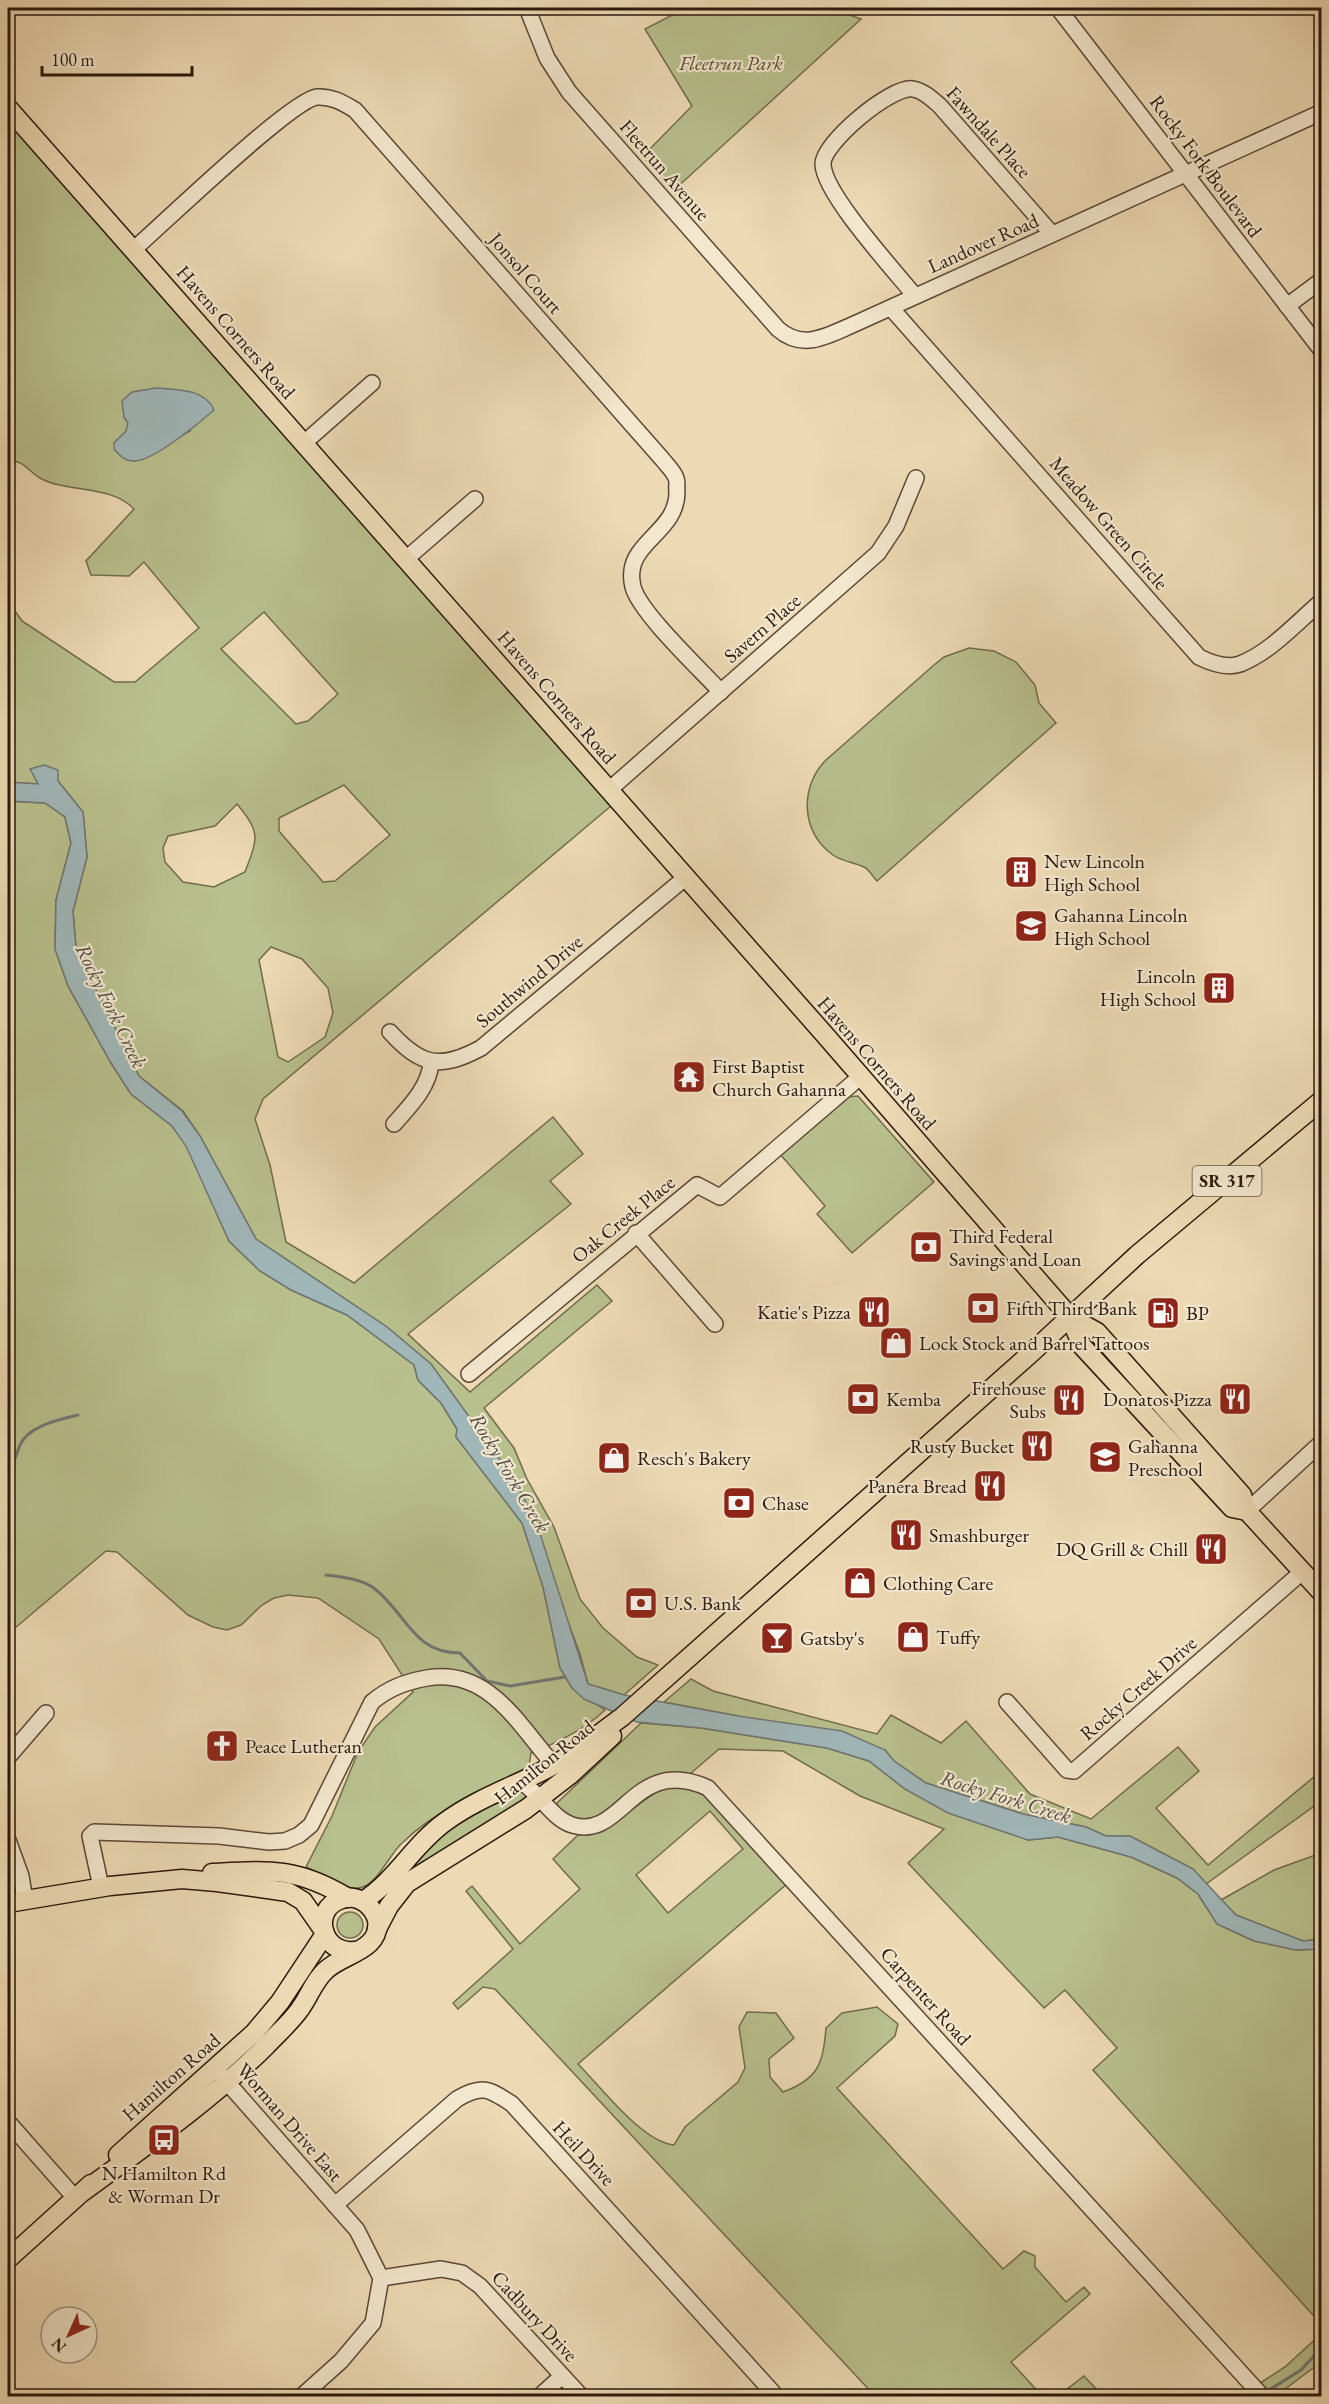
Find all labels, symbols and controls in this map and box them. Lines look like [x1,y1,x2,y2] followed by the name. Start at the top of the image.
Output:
[42,39,192,77] scale bar
[51,48,95,71] text: 100 m
[678,50,783,76] park label: Fleetrun Park
[941,80,1037,184] street label: Fawndale Place
[1144,89,1269,243] street label: Rocky Fork Boulevard
[614,114,716,226] street label: Fleetrun Avenue
[924,207,1043,279] street label: Landover Road
[482,225,569,320] street label: Jonsol Court
[171,260,302,405] street label: Havens Corners Road
[1044,451,1174,595] street label: Meadow Green Circle
[718,587,806,668] street label: Savern Place
[492,625,623,770] street label: Havens Corners Road
[1044,848,1146,897] place label: New Lincoln High School
[1003,854,1039,890] building icon: New Lincoln High School
[1054,902,1188,951] place label: Gahanna Lincoln High School
[1013,908,1049,944] school or university icon: Gahanna Lincoln High School
[470,929,588,1033] street label: Southwind Drive
[70,939,154,1073] water label: Rocky Fork Creek
[1100,963,1196,1012] place label: Lincoln High School
[1201,970,1237,1006] building icon: Lincoln High School
[812,991,943,1136] street label: Havens Corners Road
[712,1053,846,1102] place label: First Baptist Church Gahanna
[671,1059,707,1095] temple icon: First Baptist Church Gahanna
[1192,1166,1262,1196] road number: SR 317
[566,1169,680,1269] street label: Oak Creek Place
[949,1223,1082,1272] place label: Third Federal Savings and Loan
[908,1229,944,1265] bank icon: Third Federal Savings and Loan
[965,1290,1001,1326] bank icon: Fifth Third Bank
[856,1294,892,1330] restaurant icon: Katie's Pizza
[1006,1295,1138,1321] place label: Fifth Third Bank
[1145,1295,1181,1331] fuel station icon: BP
[757,1299,851,1325] place label: Katie's Pizza
[1186,1300,1209,1326] place label: BP
[878,1325,914,1361] shop icon: Lock Stock and Barrel Tattoos
[919,1330,1150,1356] place label: Lock Stock and Barrel Tattoos
[971,1375,1046,1424] place label: Firehouse Subs
[845,1381,881,1417] bank icon: Kemba
[1217,1381,1253,1417] restaurant icon: Donatos Pizza
[1051,1382,1087,1418] restaurant icon: Firehouse Subs
[886,1386,941,1412] place label: Kemba
[1103,1386,1212,1412] place label: Donatos Pizza
[464,1408,557,1538] water label: Rocky Fork Creek
[1019,1428,1055,1464] restaurant icon: Rusty Bucket
[910,1433,1015,1459] place label: Rusty Bucket
[1128,1433,1203,1482] place label: Gahanna Preschool
[1087,1439,1123,1475] school or university icon: Gahanna Preschool
[596,1440,632,1476] shop icon: Resch's Bakery
[637,1445,751,1471] place label: Resch's Bakery
[972,1468,1008,1504] restaurant icon: Panera Bread
[868,1473,968,1499] place label: Panera Bread
[721,1485,757,1521] bank icon: Chase
[762,1490,809,1516] place label: Chase
[888,1517,924,1553] restaurant icon: Smashburger
[929,1522,1030,1548] place label: Smashburger
[1193,1531,1229,1567] restaurant icon: DQ Grill & Chill
[1056,1536,1188,1562] place label: DQ Grill & Chill
[842,1565,878,1601] shop icon: Clothing Care
[883,1570,993,1596] place label: Clothing Care
[623,1585,659,1621] bank icon: U.S. Bank
[664,1590,742,1616] place label: U.S. Bank
[895,1619,931,1655] shop icon: Tuffy
[759,1620,795,1656] bar icon: Gatsby's
[936,1624,980,1650] place label: Tuffy
[800,1625,864,1651] place label: Gatsby's
[1074,1630,1202,1746] street label: Rocky Creek Drive
[488,1713,600,1811] street label: Hamilton Road
[204,1728,240,1764] church icon: Peace Lutheran
[245,1733,363,1759] place label: Peace Lutheran
[937,1764,1075,1829] water label: Rocky Fork Creek
[875,1941,978,2052] street label: Carpenter Road
[116,2027,226,2127] street label: Hamilton Road
[231,2057,349,2187] street label: Worman Drive East
[547,2115,621,2191] street label: Heil Drive
[146,2122,182,2158] bus stop icon: N Hamilton Rd & Worman Dr
[102,2160,227,2209] place label: N Hamilton Rd & Worman Dr
[486,2265,584,2367] street label: Cadbury Drive
[39,2305,99,2365] north arrow
[47,2333,71,2357] text: N

